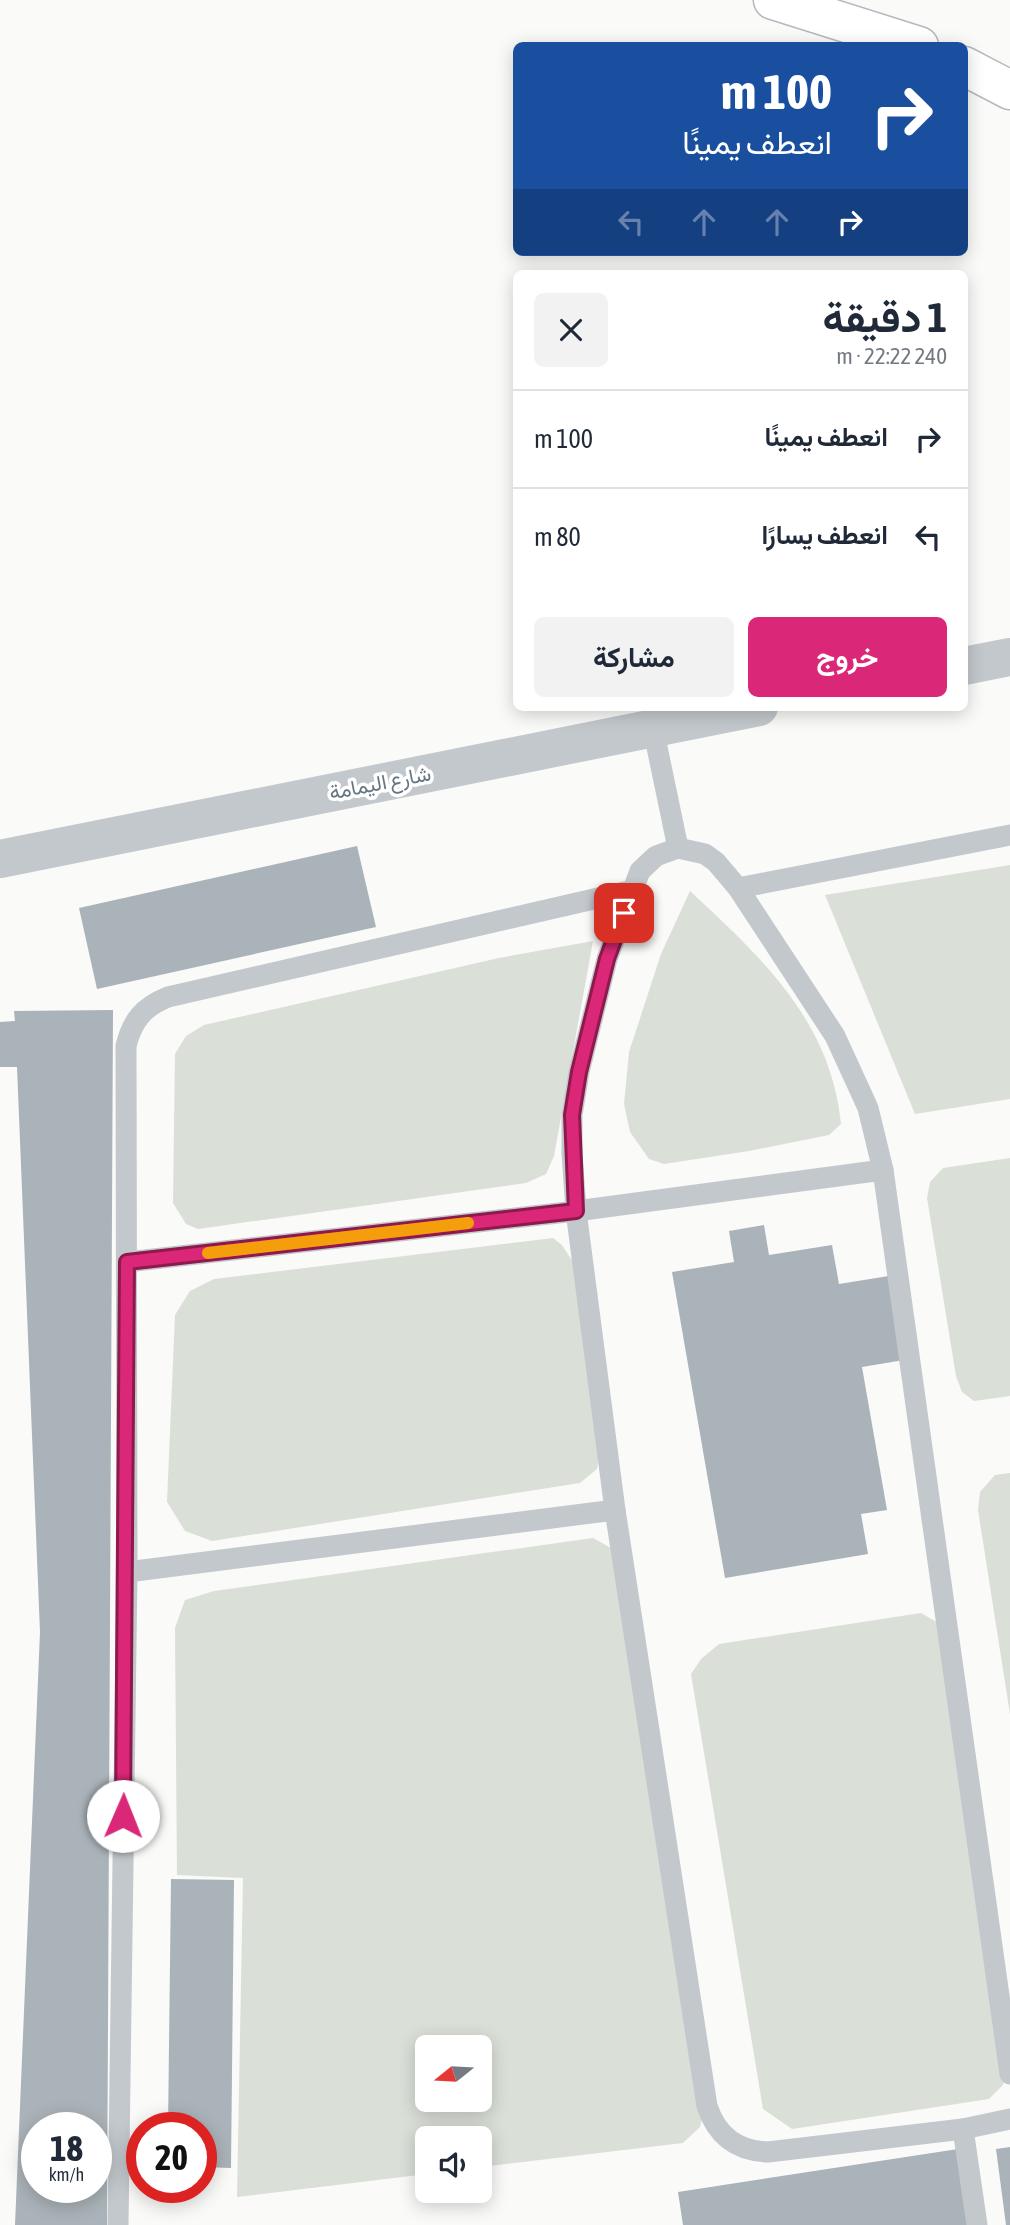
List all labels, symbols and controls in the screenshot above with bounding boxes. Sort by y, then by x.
text: 100 m [721,63,832,119]
icon: right [856,70,947,161]
text: انعطف يمينًا [682,124,832,161]
icon: left [612,203,650,241]
icon: ahead [685,203,723,241]
icon: ahead [758,203,796,241]
icon: right [831,203,869,241]
button: close [534,293,608,367]
text: 1 دقيقة [822,293,947,341]
text: 240 m · 22:22 [836,343,947,369]
icon: right [909,420,947,458]
text: انعطف يمينًا [765,422,888,452]
text: 100 m [534,424,593,454]
icon: left [909,518,947,556]
text: انعطف يسارًا [761,520,888,550]
text: 80 m [534,522,581,552]
button: مشاركة [534,617,734,697]
button: خروج [748,617,947,697]
street label: شارع اليمامة [327,760,433,807]
pin [594,883,654,943]
icon: arrive [605,894,643,932]
position arrow [86,1779,160,1853]
north arrow [415,2035,492,2112]
map controls [415,2035,492,2203]
speed limit sign: 20 [126,2112,217,2203]
button: sound [415,2126,492,2203]
text: 18 [50,2128,83,2168]
text: km/h [49,2164,84,2185]

